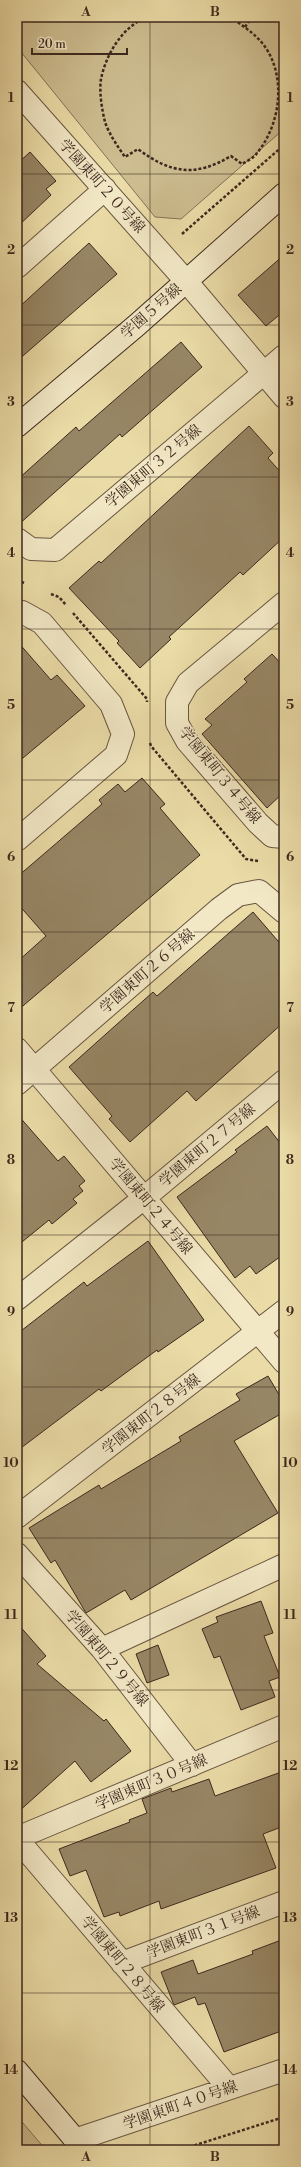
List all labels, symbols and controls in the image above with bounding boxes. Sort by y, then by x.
text: A [80,4,91,20]
text: B [210,4,220,20]
scale bar [32,30,127,56]
text: 20 m [38,37,66,52]
text: 1 [8,90,15,106]
text: 1 [287,90,294,106]
street label: 学園東町２０号線 [54,135,149,237]
text: 2 [7,242,15,258]
text: 2 [286,242,294,258]
street label: 学園５号線 [117,280,186,343]
text: 3 [7,394,15,410]
text: 3 [286,394,294,410]
street label: 学園東町３２号線 [101,421,205,512]
text: 4 [7,545,16,561]
text: 4 [286,545,295,561]
text: 5 [7,697,15,713]
text: 5 [286,697,294,713]
street label: 学園東町３４号線 [174,723,265,828]
text: 6 [7,849,15,865]
text: 6 [286,849,294,865]
street label: 学園東町２６号線 [96,925,199,1018]
text: 7 [7,1000,15,1016]
text: 7 [286,1000,294,1016]
street label: 学園東町２７号線 [155,1100,259,1191]
text: 8 [7,1152,15,1168]
text: 8 [286,1152,294,1168]
street label: 学園東町２４号線 [105,1154,196,1258]
text: 9 [7,1304,15,1320]
text: 9 [286,1304,294,1320]
street label: 学園東町２８号線 [98,1370,204,1459]
text: 10 [3,1455,19,1471]
text: 10 [282,1455,298,1471]
street label: 学園東町２９号線 [61,1606,152,1710]
text: 11 [5,1607,18,1623]
text: 11 [284,1607,297,1623]
street label: 学園東町３０号線 [92,1750,210,1815]
text: 12 [4,1758,18,1774]
text: 12 [283,1758,297,1774]
street label: 学園東町３１号線 [144,1902,263,1963]
text: 13 [4,1910,18,1926]
text: 13 [283,1910,297,1926]
street label: 学園東町２８号線 [77,1912,168,2016]
text: 14 [4,2062,18,2078]
text: 14 [283,2062,297,2078]
street label: 学園東町４０号線 [120,2077,240,2134]
text: A [80,2149,91,2165]
text: B [210,2149,220,2165]

